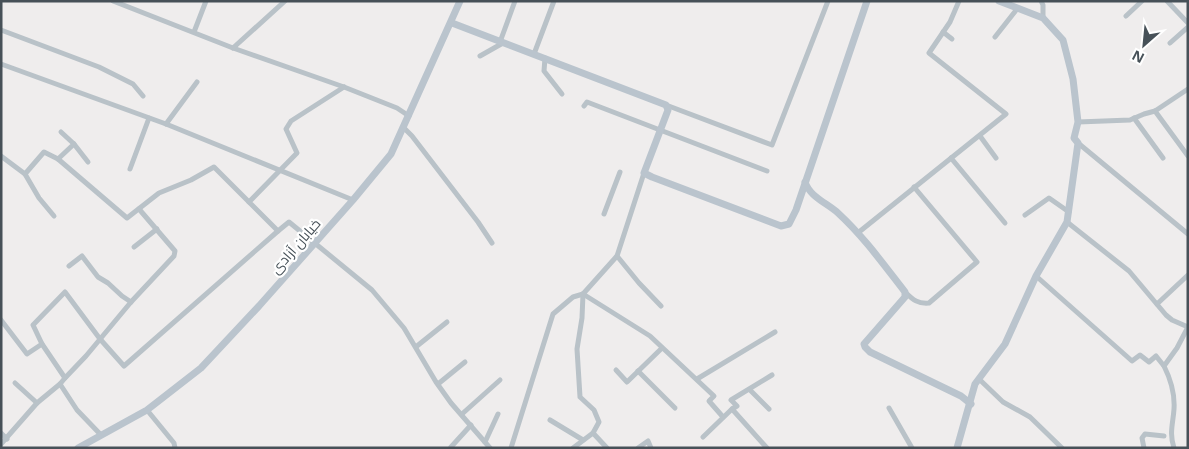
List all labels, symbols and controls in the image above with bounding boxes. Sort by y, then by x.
north arrow [1119,20,1169,70]
text: N [1128,46,1147,68]
street label: خیابان آزادی [266,214,324,278]

